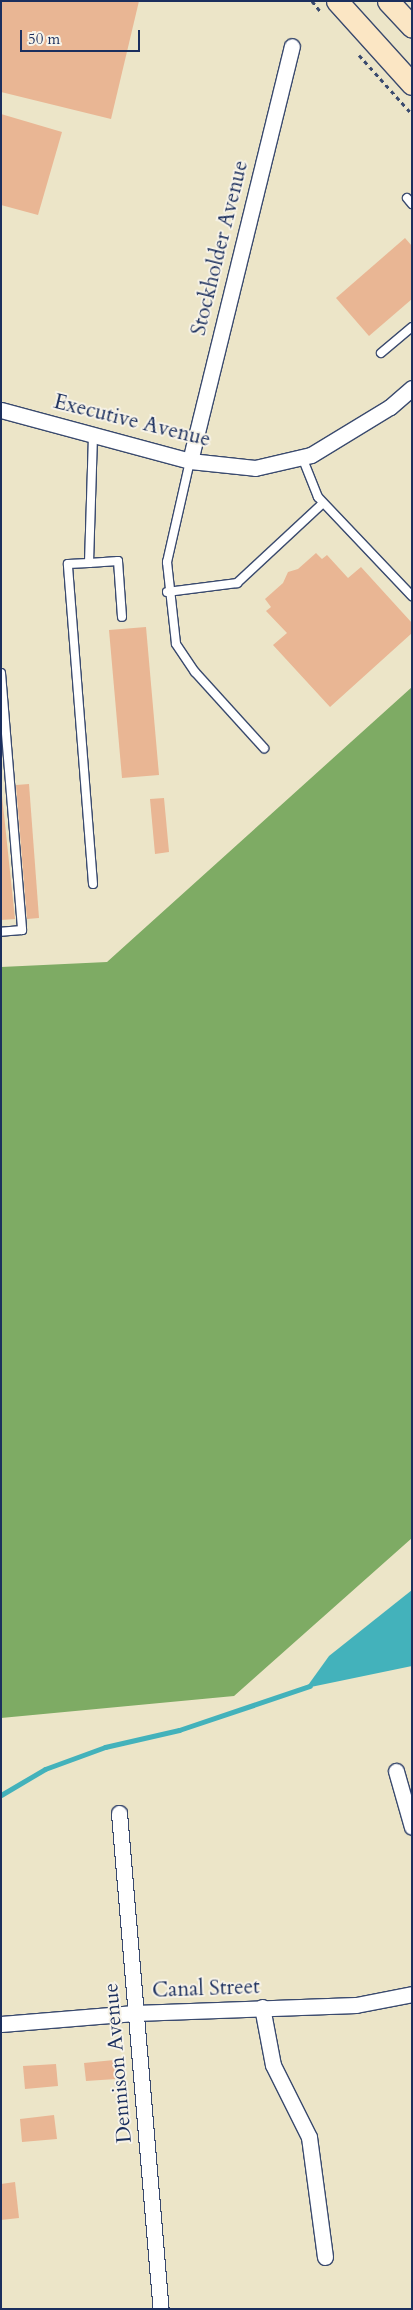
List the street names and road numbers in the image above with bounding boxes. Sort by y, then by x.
street label: Stockholder Avenue [186,158,254,338]
street label: Executive Avenue [51,389,213,453]
street label: Canal Street [152,1975,260,2003]
street label: Dennison Avenue [98,1982,138,2144]

